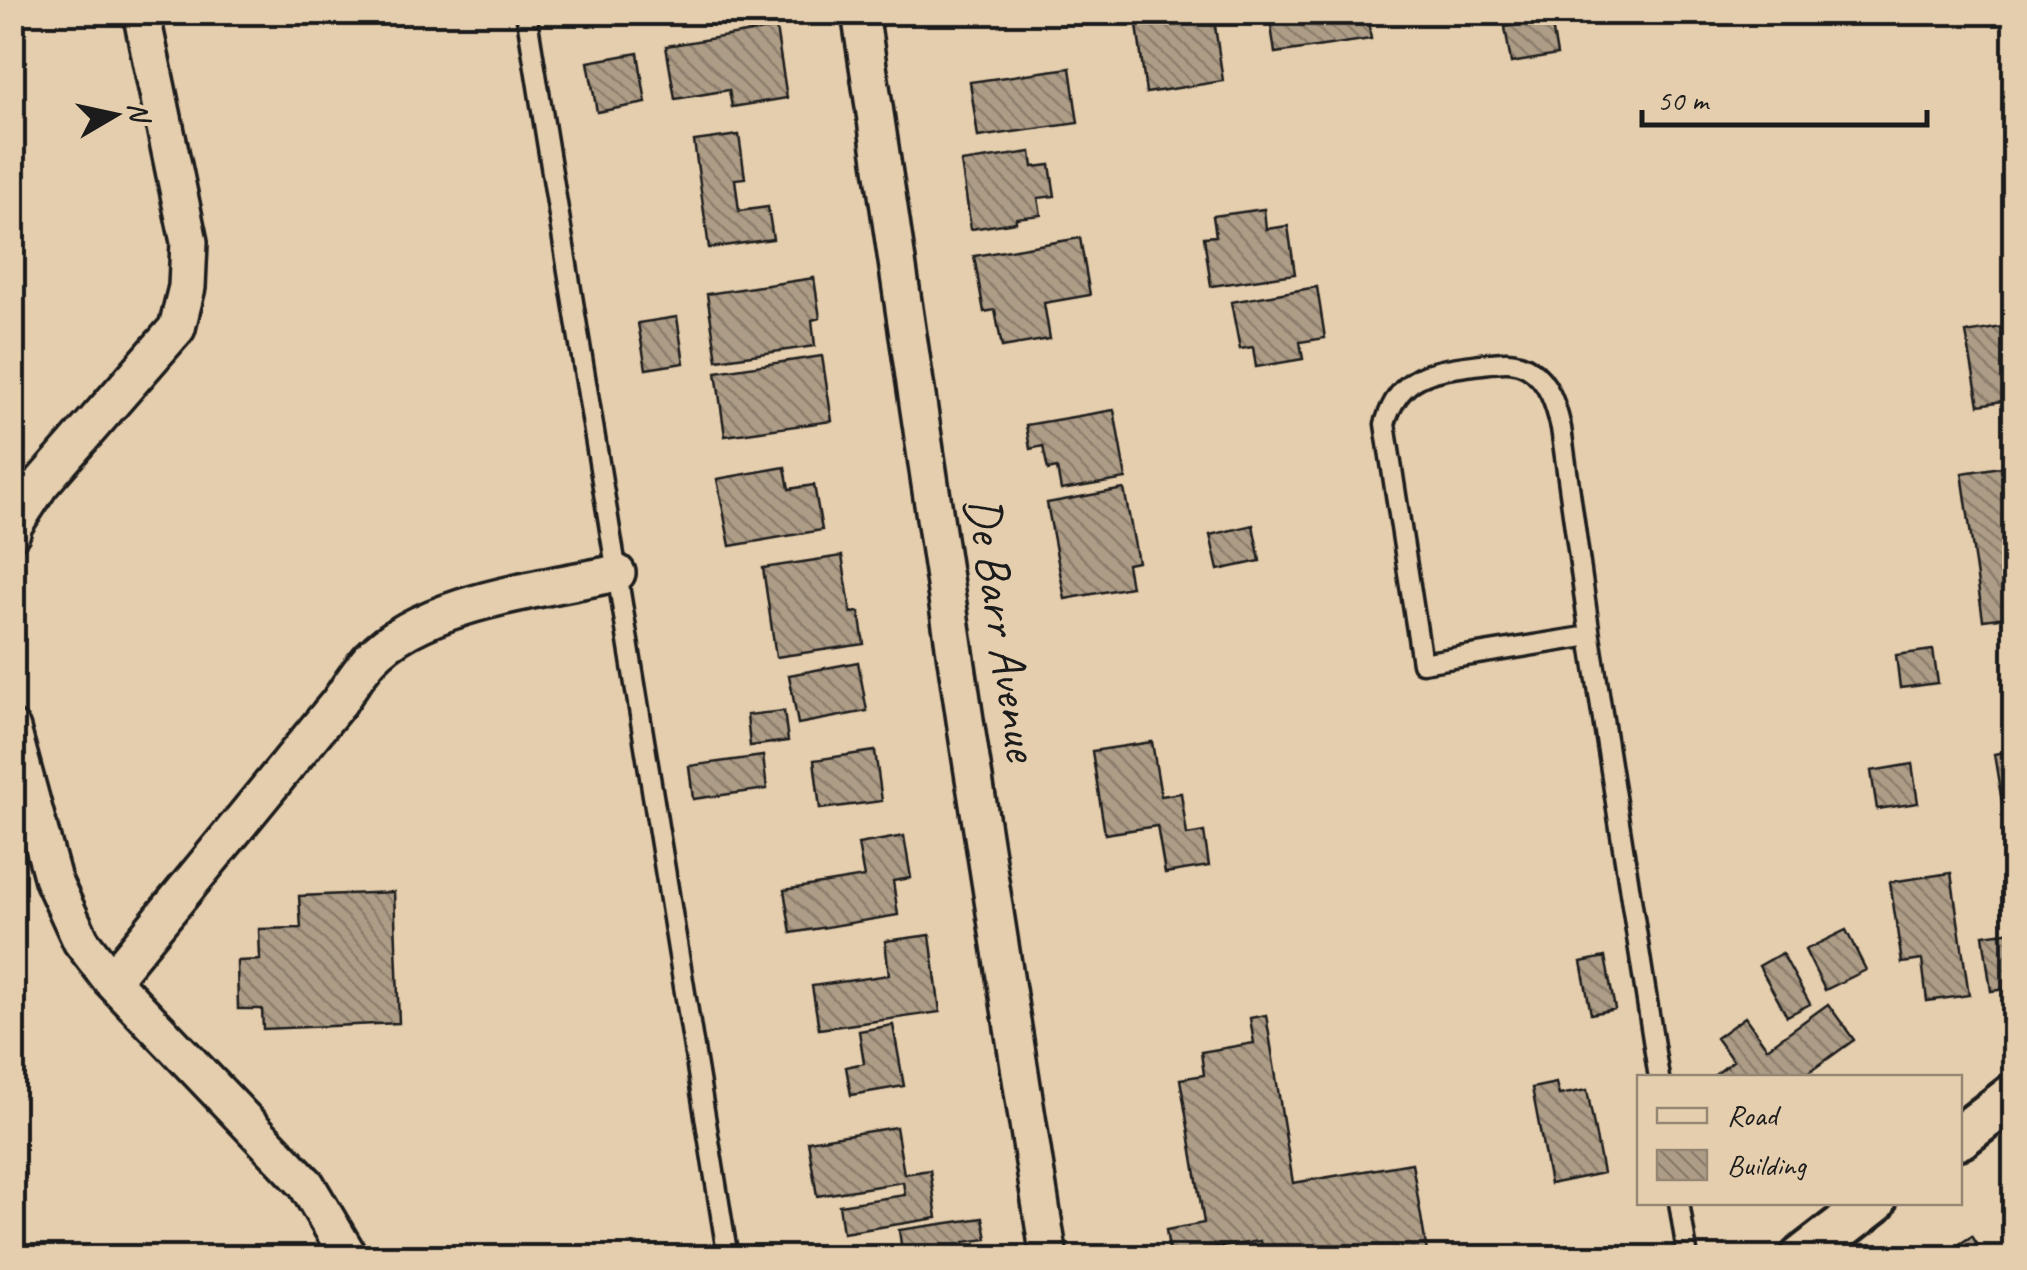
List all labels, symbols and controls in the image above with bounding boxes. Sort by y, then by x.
north arrow [65,65,165,165]
scale bar [1642,65,1927,127]
text: 50 m [1657,81,1710,119]
text: N [121,100,159,127]
street label: De Barr Avenue [951,492,1055,767]
legend [1637,1075,1962,1205]
text: Road [1727,1096,1781,1134]
text: Building [1727,1146,1807,1184]

